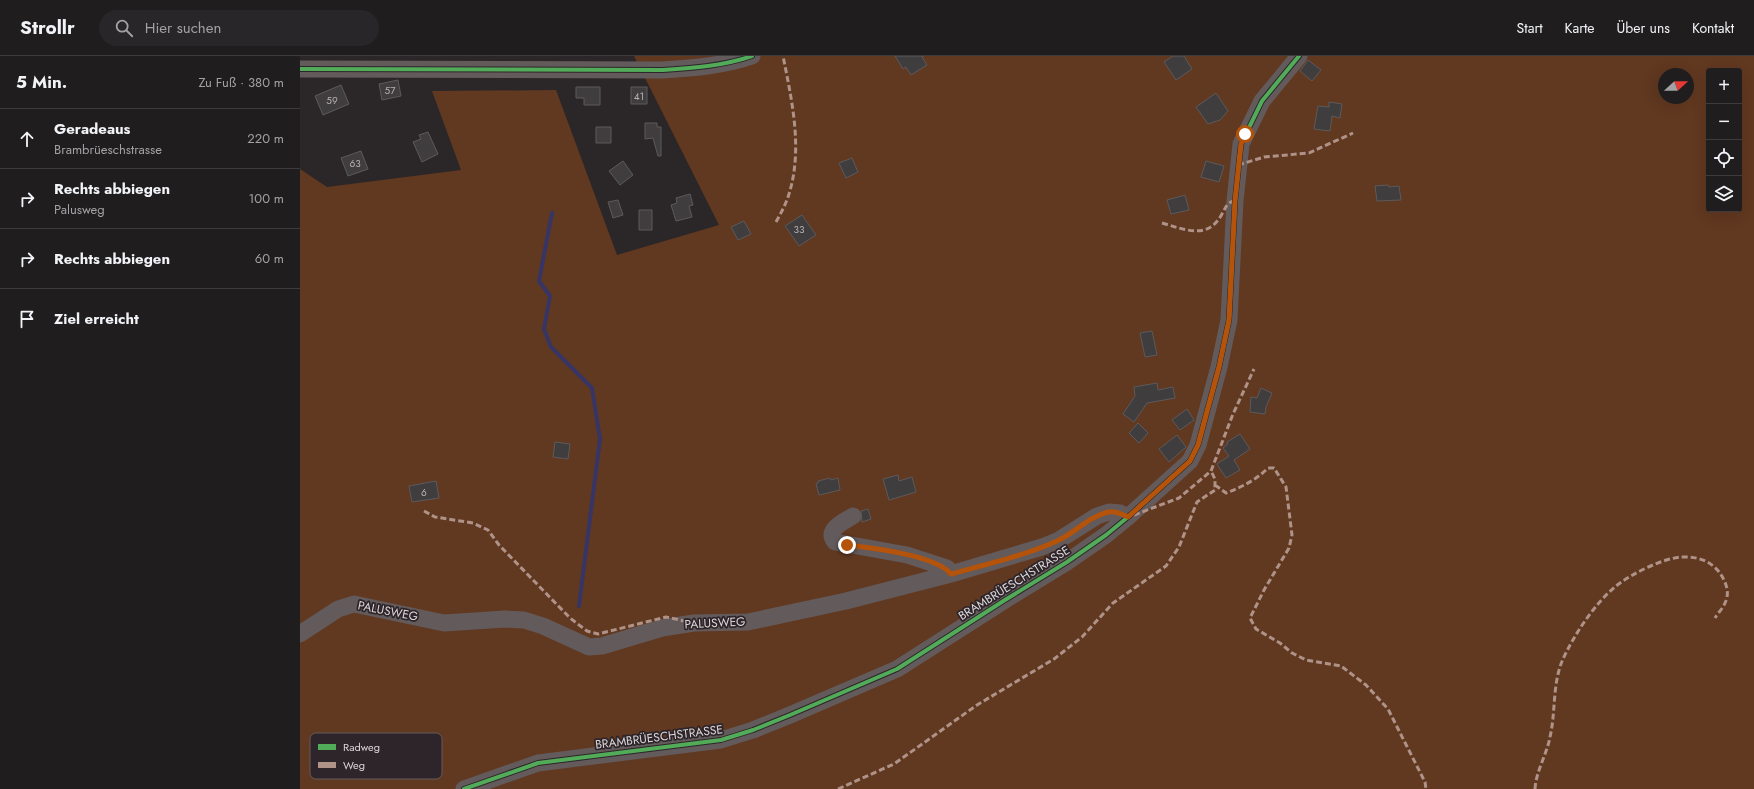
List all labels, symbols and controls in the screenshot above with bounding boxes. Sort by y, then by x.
search box [99,10,379,46]
text: Strollr [20,14,75,41]
icon: search [113,17,135,39]
text: Hier suchen [145,17,221,39]
text: Start [1517,18,1543,38]
text: Karte [1565,18,1595,38]
text: Über uns [1617,18,1670,38]
text: Kontakt [1692,18,1734,38]
north arrow [1658,68,1694,104]
map controls [1706,68,1742,212]
button: + [1706,68,1742,104]
text: 5 Min. [16,70,67,94]
text: Zu Fuß · 380 m [198,73,284,92]
house number: 57 [385,83,396,98]
house number: 41 [634,89,644,104]
house number: 59 [326,93,338,108]
button: − [1706,104,1742,140]
text: Geradeaus [54,118,130,140]
route start [1236,125,1254,143]
icon: ahead [16,128,38,150]
text: 220 m [247,129,284,148]
text: Brambrüeschstrasse [54,140,162,159]
button: locate [1706,140,1742,176]
house number: 63 [349,156,361,171]
button: layers [1706,176,1742,212]
text: Rechts abbiegen [54,178,170,200]
icon: right [16,188,38,210]
text: 100 m [249,189,284,208]
text: Palusweg [54,200,105,219]
house number: 33 [794,222,805,237]
icon: right [16,248,38,270]
text: Rechts abbiegen [54,248,170,270]
text: 60 m [255,249,284,268]
icon: arrive [16,308,38,330]
text: Ziel erreicht [54,308,139,330]
house number: 6 [421,485,427,500]
route end [838,536,856,554]
street label: BRAMBRÜESCHSTRASSE [955,541,1073,625]
street label: PALUSWEG [356,596,420,626]
street label: PALUSWEG [684,612,746,634]
street label: BRAMBRÜESCHSTRASSE [594,720,724,754]
legend [310,733,442,779]
text: Radweg [343,739,380,755]
text: Weg [343,757,365,773]

